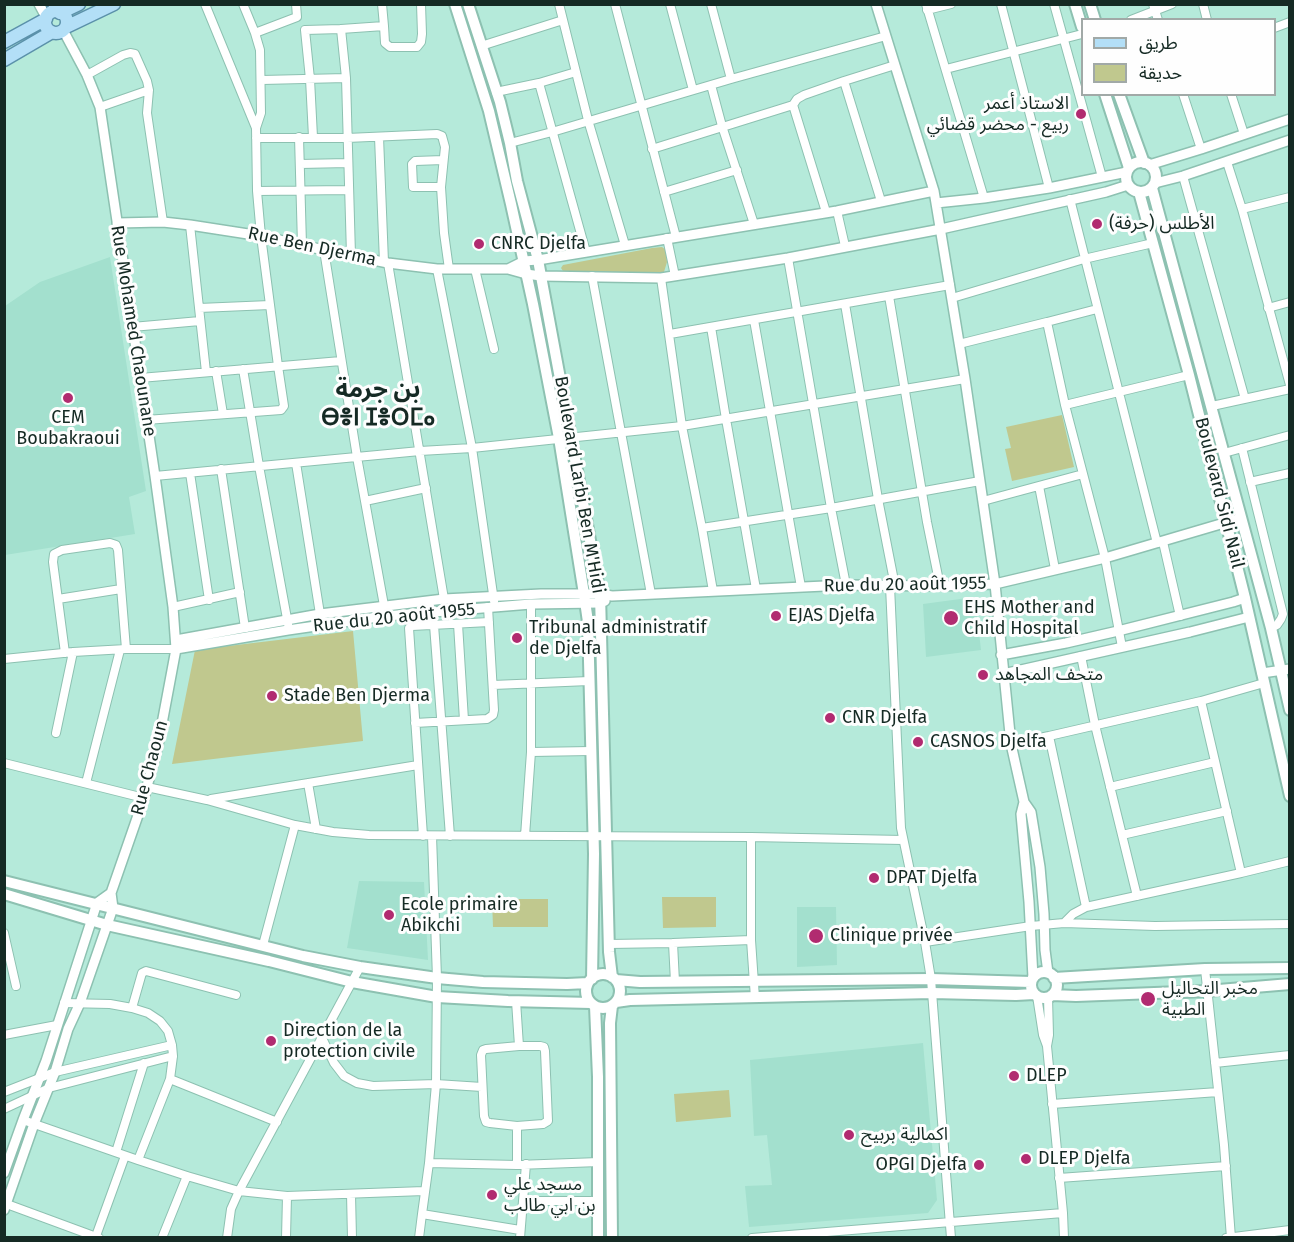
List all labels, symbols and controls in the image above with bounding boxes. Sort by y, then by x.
legend [1081,18,1276,96]
text: طريق [1139,32,1178,54]
text: حديقة [1139,62,1182,84]
place label: الاستاذ أعمر ربيع - محضر قضائي [927,93,1069,136]
marker: الاستاذ أعمر ربيع - محضر قضائي [1074,107,1088,121]
place label: الأطلس (حرفة) [1109,213,1215,235]
marker: الأطلس (حرفة) [1090,217,1104,231]
street label: Rue Ben Djerma [246,223,378,271]
street label: Rue Mohamed Chaounane [106,224,160,438]
place label: CNRC Djelfa [491,233,586,255]
marker: CNRC Djelfa [472,237,486,251]
street label: Boulevard Larbi Ben M'Hidi [549,375,609,595]
district label: بن جرمة ⴱⴻⵏ ⵊⴻⵔⵎⴰ [321,376,435,432]
marker: CEM Boubakraoui [61,391,75,405]
place label: CEM Boubakraoui [16,407,120,450]
street label: Boulevard Sidi Nail [1190,415,1248,571]
street label: Rue du 20 août 1955 [823,573,987,597]
place label: EHS Mother and Child Hospital [964,597,1095,640]
street label: Rue du 20 août 1955 [312,599,476,637]
place label: EJAS Djelfa [788,605,875,627]
marker: EJAS Djelfa [769,609,783,623]
marker: EHS Mother and Child Hospital [942,609,960,627]
place label: Tribunal administratif de Djelfa [529,617,706,660]
marker: Tribunal administratif de Djelfa [510,631,524,645]
place label: متحف المجاهد [995,664,1103,686]
marker: متحف المجاهد [976,668,990,682]
place label: Stade Ben Djerma [284,685,430,707]
marker: Stade Ben Djerma [265,689,279,703]
place label: CNR Djelfa [842,707,927,729]
marker: CNR Djelfa [823,711,837,725]
street label: Rue Chaoun [127,718,173,818]
place label: CASNOS Djelfa [930,731,1047,753]
marker: CASNOS Djelfa [911,735,925,749]
place label: DPAT Djelfa [886,867,978,889]
marker: DPAT Djelfa [867,871,881,885]
place label: Ecole primaire Abikchi [401,894,518,936]
marker: Ecole primaire Abikchi [382,908,396,922]
place label: Clinique privée [830,925,953,947]
marker: Clinique privée [807,927,825,945]
place label: مخبر التحاليل الطبية [1162,978,1258,1020]
marker: مخبر التحاليل الطبية [1139,990,1157,1008]
place label: Direction de la protection civile [283,1020,415,1062]
marker: Direction de la protection civile [264,1034,278,1048]
place label: DLEP [1026,1065,1067,1087]
marker: DLEP [1007,1069,1021,1083]
place label: اكمالية بربيح [861,1124,948,1146]
marker: اكمالية بربيح [842,1128,856,1142]
place label: DLEP Djelfa [1038,1148,1131,1170]
marker: DLEP Djelfa [1019,1152,1033,1166]
place label: OPGI Djelfa [876,1154,967,1176]
marker: OPGI Djelfa [972,1158,986,1172]
place label: مسجد علي بن ابي طالب [504,1174,596,1216]
marker: مسجد علي بن ابي طالب [485,1188,499,1202]

